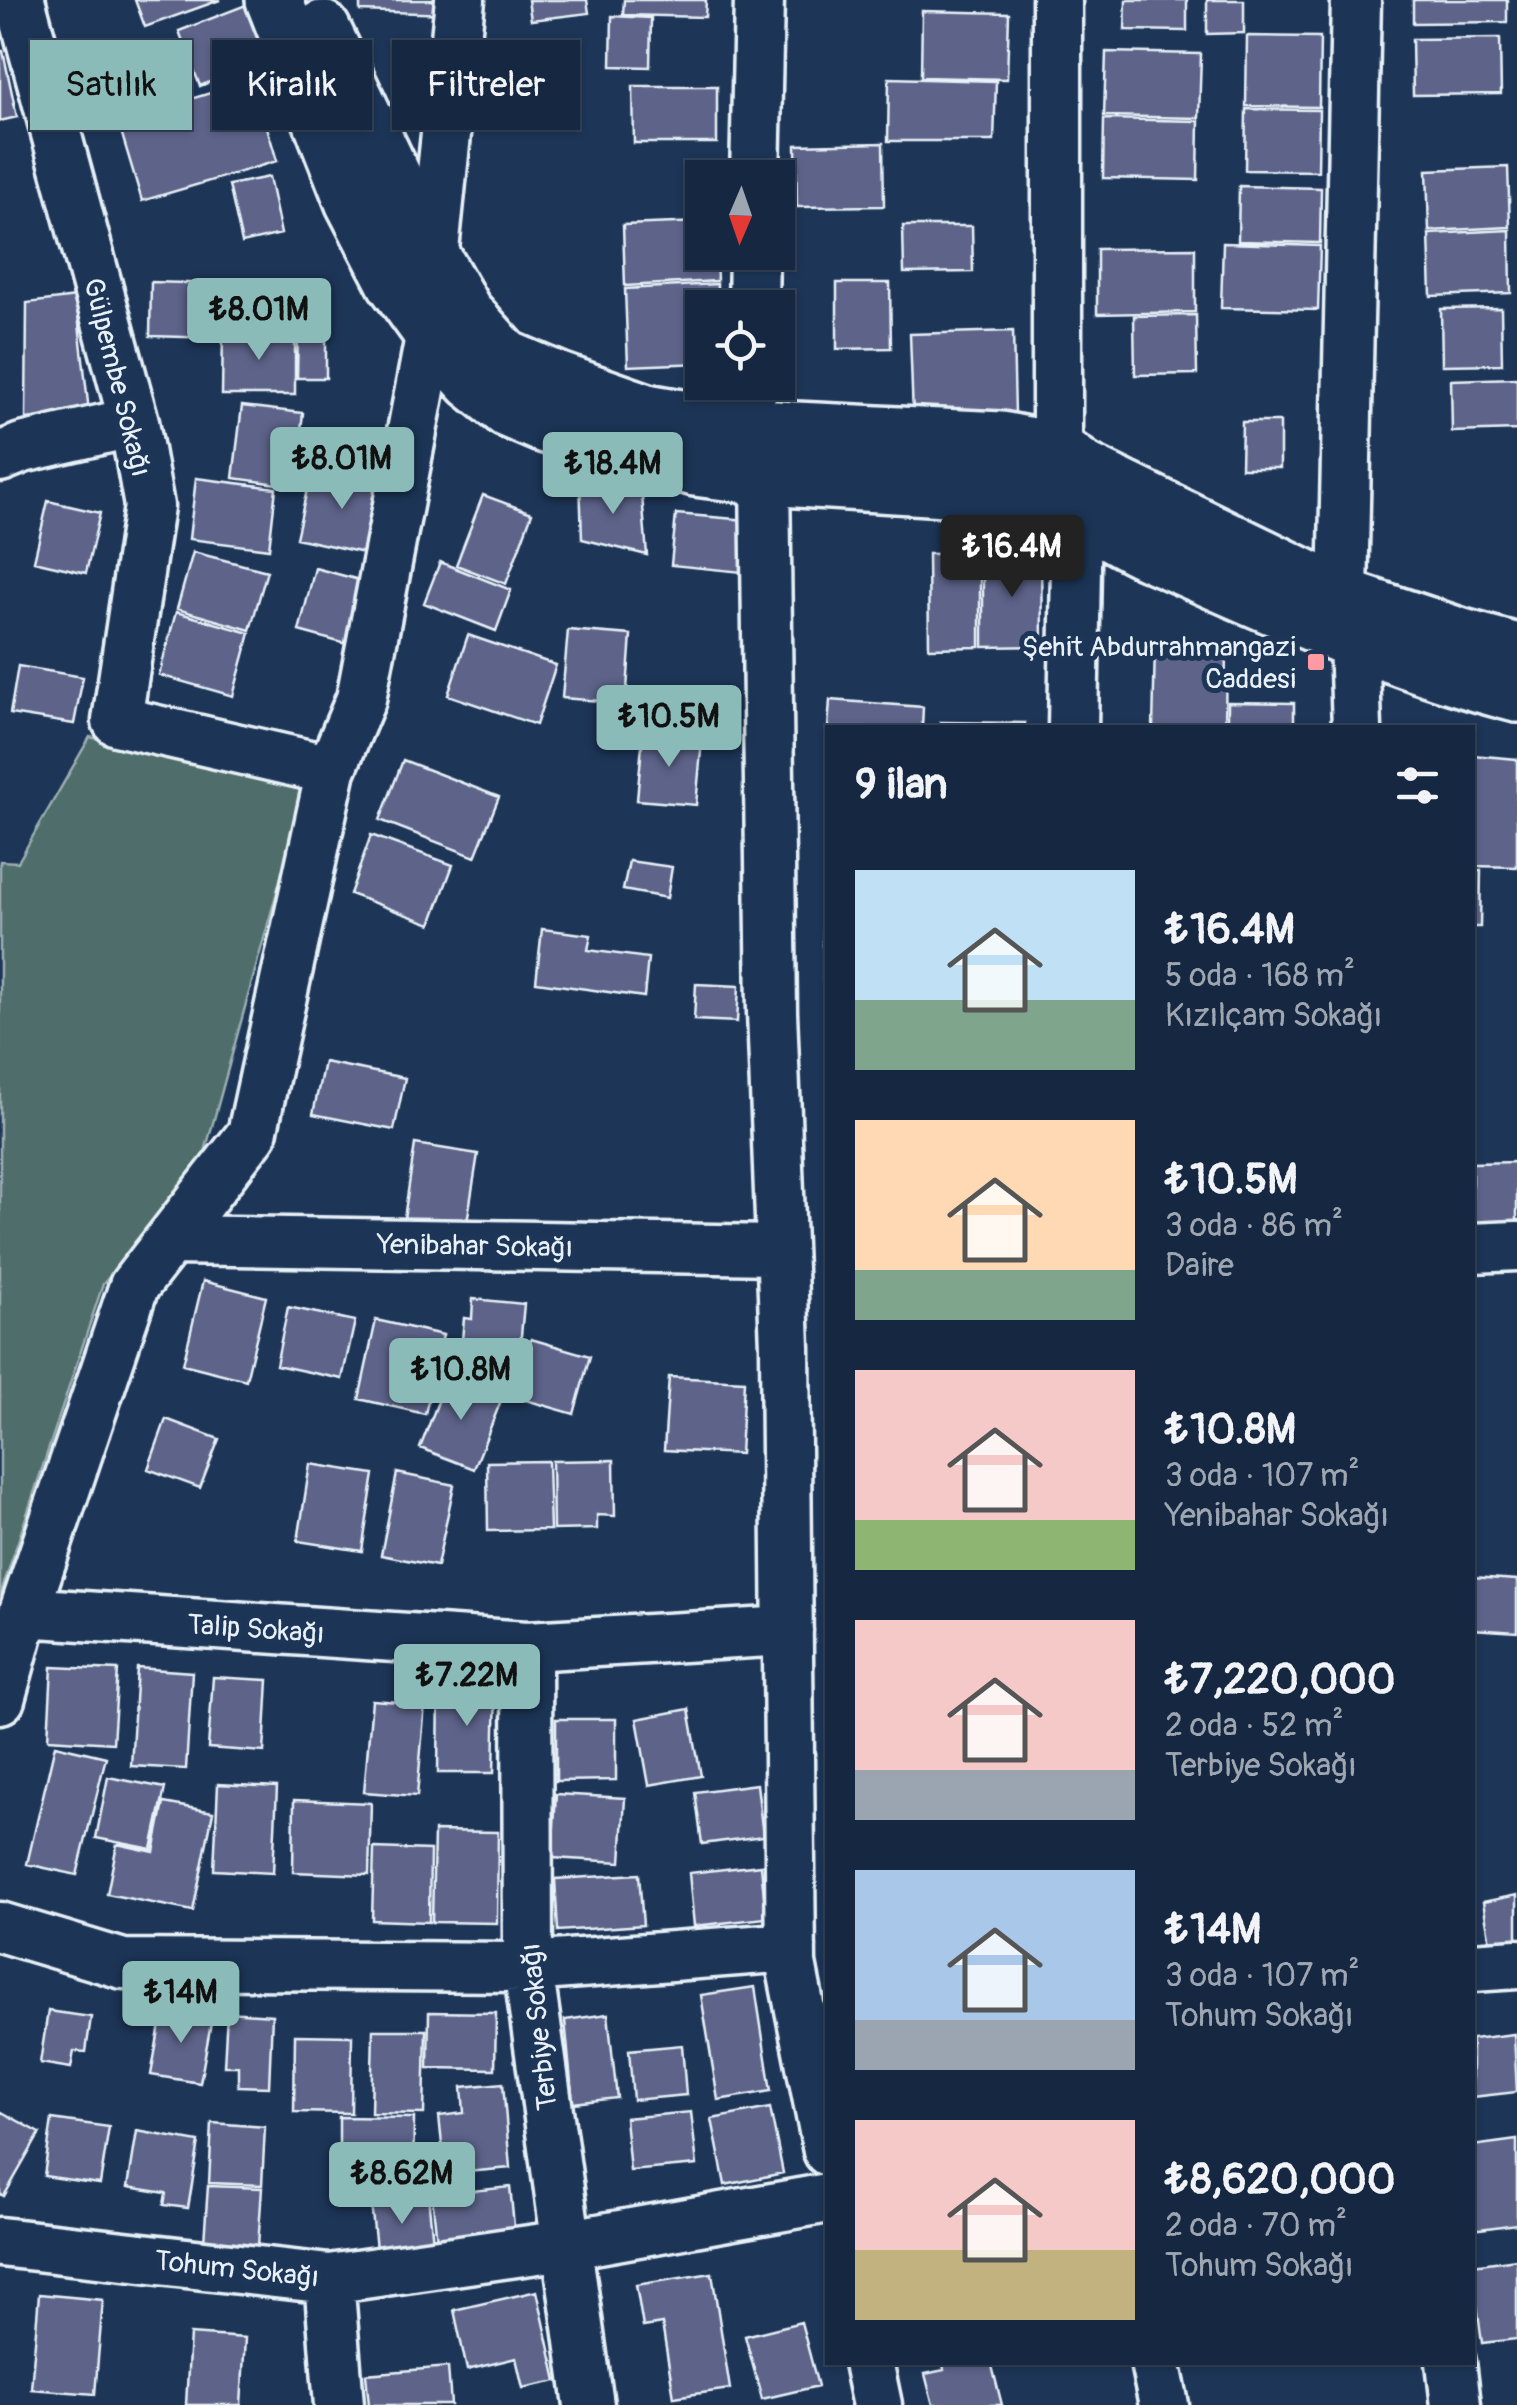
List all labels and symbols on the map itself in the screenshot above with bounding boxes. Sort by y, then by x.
north arrow [685,160,795,270]
street label: Gülpembe Sokağı [75,275,158,480]
pin: ₺8.01M [178,278,340,363]
pin: ₺8.01M [261,427,423,512]
pin: ₺18.4M [532,432,694,517]
pin: ₺16.4M [931,515,1093,600]
place label: Şehit Abdurrahmangazi Caddesi [1022,630,1296,697]
marker: Şehit Abdurrahmangazi Caddesi [1305,651,1327,673]
pin: ₺10.5M [588,685,750,770]
street label: Yenibahar Sokağı [376,1227,573,1266]
pin: ₺10.8M [380,1338,542,1423]
street label: Talip Sokağı [186,1607,326,1652]
pin: ₺7.22M [386,1644,548,1729]
street label: Terbiye Sokağı [513,1942,566,2112]
pin: ₺14M [122,1961,240,2046]
pin: ₺8.62M [321,2142,483,2227]
street label: Tohum Sokağı [153,2243,321,2296]

